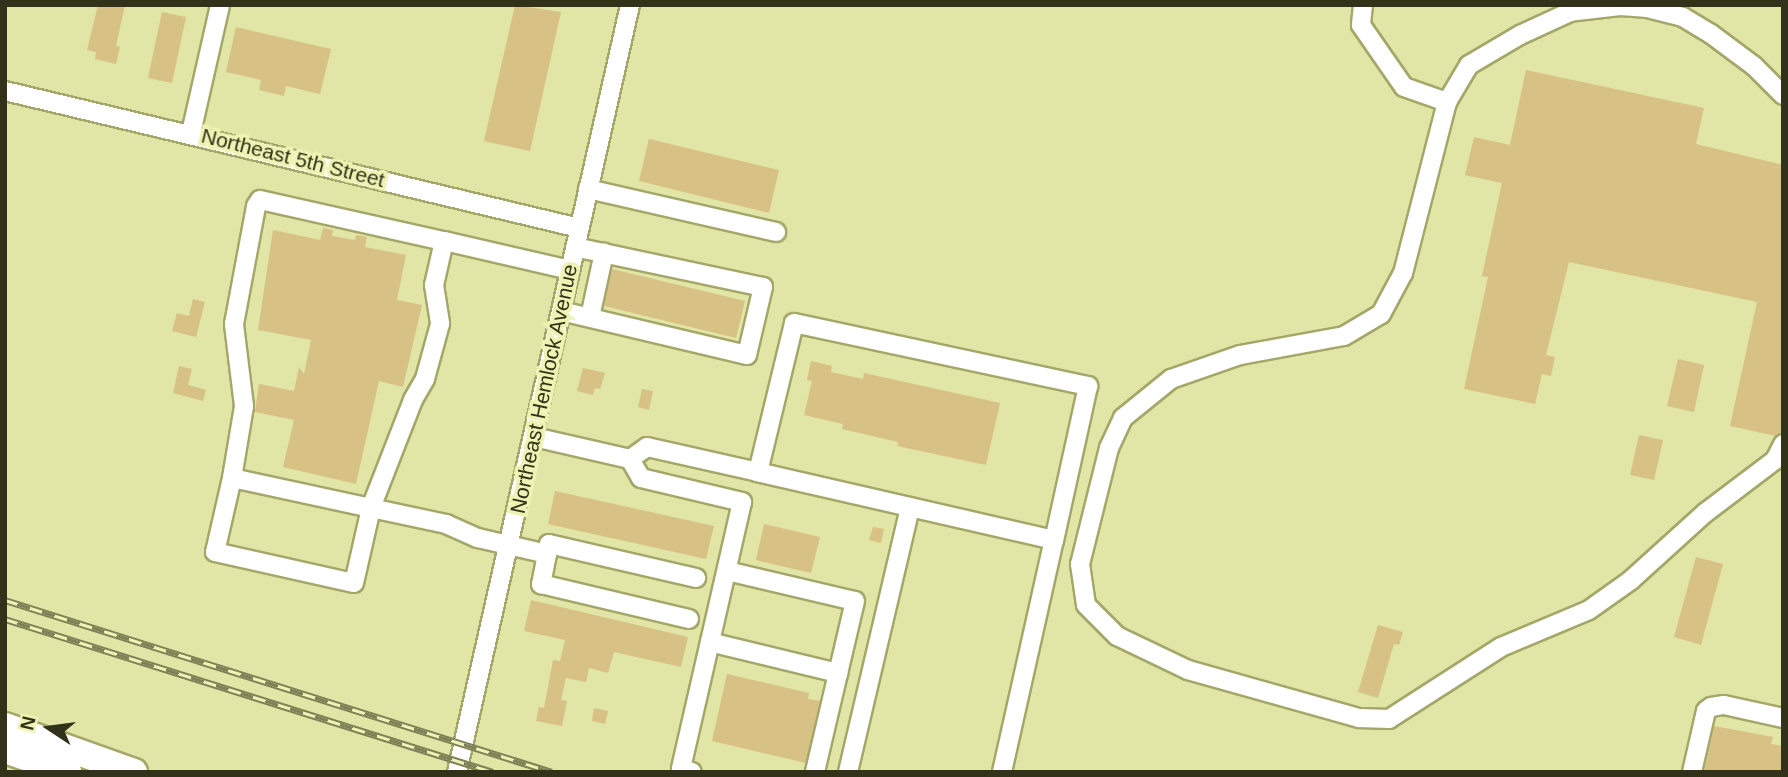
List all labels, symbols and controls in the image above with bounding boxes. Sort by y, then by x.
street label: Northeast 5th Street [199,123,387,193]
street label: Northeast Hemlock Avenue [505,262,583,516]
north arrow [14,693,84,763]
text: N [16,714,40,732]

